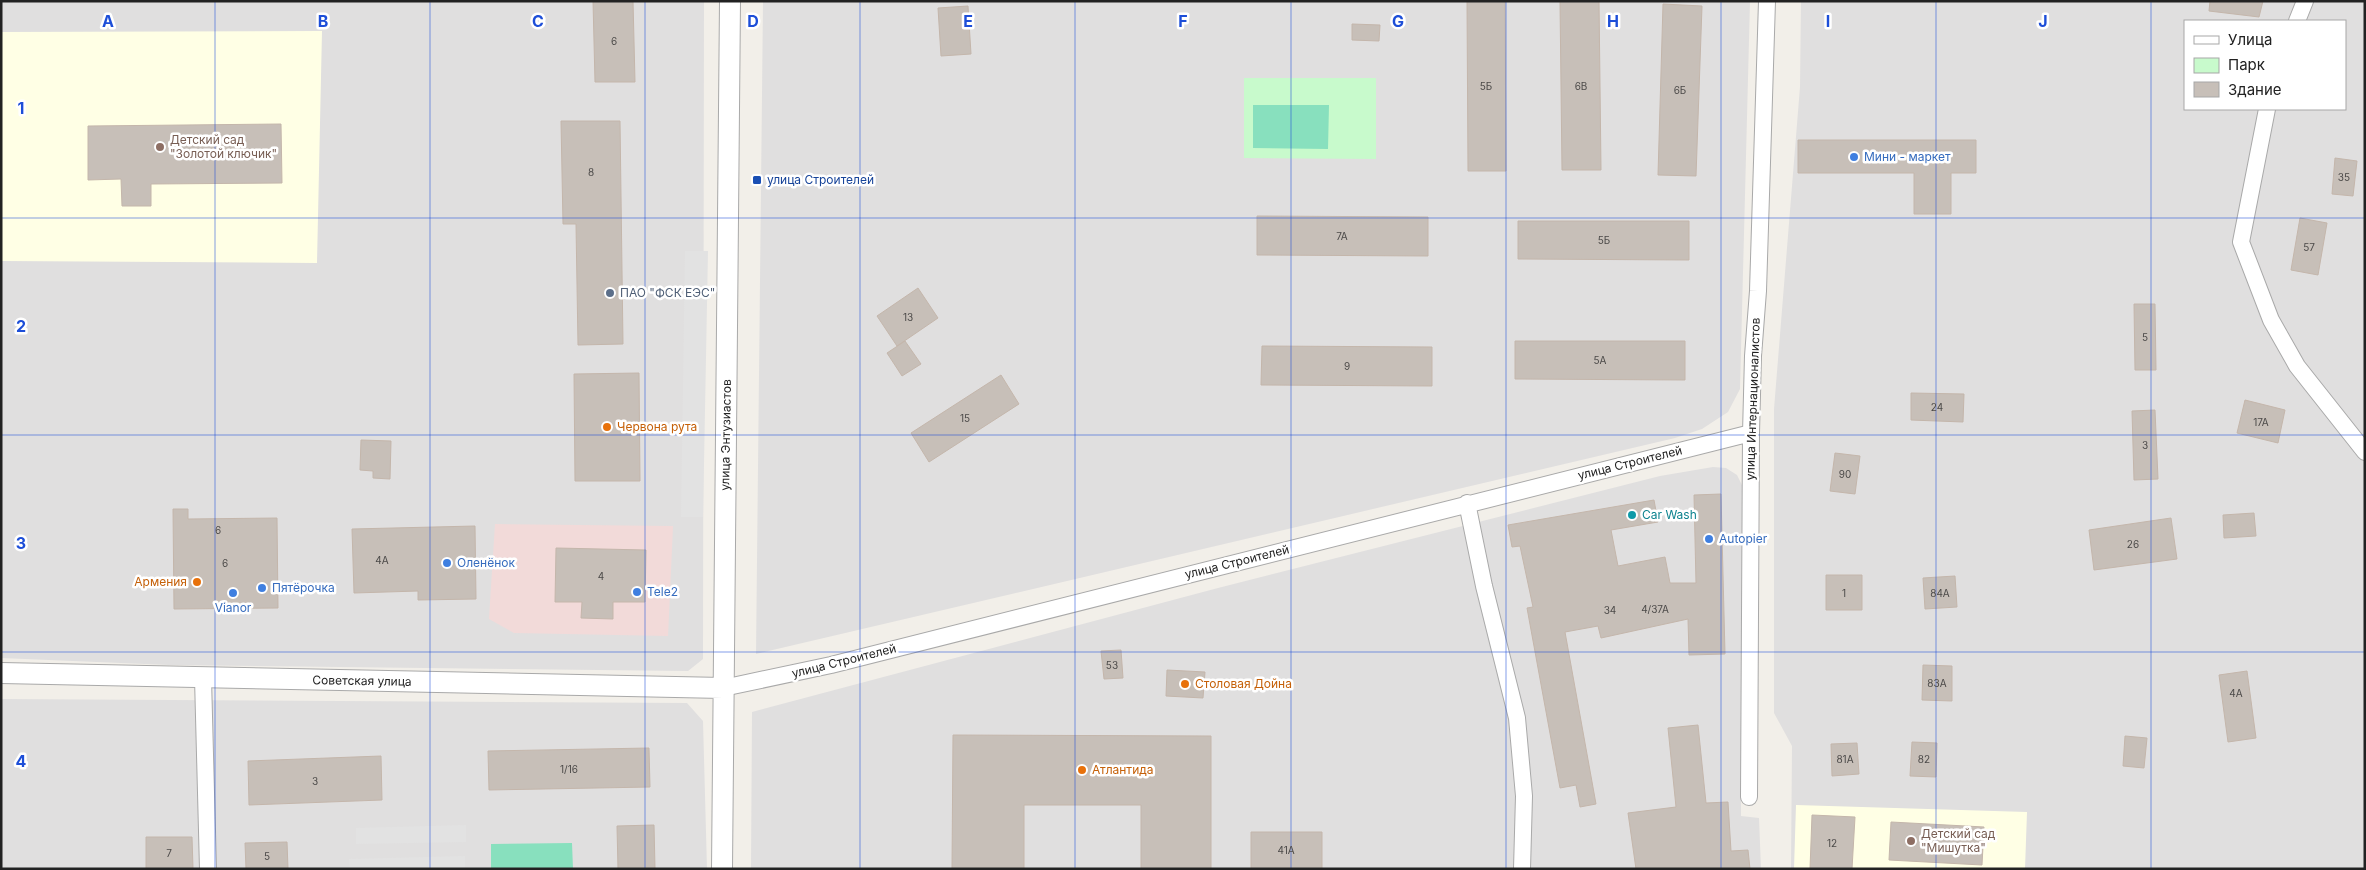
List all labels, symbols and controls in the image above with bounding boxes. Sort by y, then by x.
text: A [102,11,114,31]
text: B [318,11,328,31]
text: C [532,11,544,31]
text: D [747,11,759,31]
text: E [963,11,973,31]
text: F [1178,11,1188,31]
text: G [1392,11,1404,31]
text: H [1607,11,1619,31]
text: I [1826,11,1830,31]
text: J [2038,11,2048,31]
legend [2184,20,2346,110]
text: Улица [2228,30,2272,49]
house number: 6 [611,35,617,47]
text: Парк [2228,55,2265,74]
house number: 5Б [1480,80,1492,92]
house number: 6В [1575,80,1587,92]
text: Здание [2228,80,2282,99]
house number: 6Б [1674,84,1686,96]
text: 1 [18,98,24,118]
place label: Детский сад "Золотой ключик" [170,132,277,161]
marker: Детский сад "Золотой ключик" [154,141,166,153]
place label: Мини - маркет [1864,149,1951,164]
marker: Мини - маркет [1848,151,1860,163]
house number: 8 [588,166,594,178]
house number: 35 [2338,171,2350,183]
place label: улица Строителей [767,172,874,187]
marker: улица Строителей [751,174,763,186]
house number: 7А [1336,230,1348,242]
house number: 5Б [1598,234,1610,246]
house number: 57 [2303,241,2315,253]
place label: ПАО "ФСК ЕЭС" [620,285,715,300]
marker: ПАО "ФСК ЕЭС" [604,287,616,299]
house number: 13 [903,311,913,323]
text: 2 [16,316,26,336]
street label: улица Интернационалистов [1742,317,1763,481]
house number: 5 [2142,331,2148,343]
house number: 5А [1594,354,1607,366]
house number: 9 [1344,360,1350,372]
street label: улица Энтузиастов [717,379,734,491]
house number: 24 [1931,401,1943,413]
house number: 15 [960,412,970,424]
house number: 17А [2253,416,2269,428]
place label: Червона рута [617,419,697,434]
marker: Червона рута [601,421,613,433]
house number: 3 [2142,439,2148,451]
street label: улица Строителей [1576,442,1684,483]
house number: 90 [1839,468,1851,480]
place label: Car Wash [1642,507,1697,522]
marker: Car Wash [1626,509,1638,521]
house number: 6 [215,524,221,536]
place label: Autopier [1719,531,1768,546]
text: 3 [16,533,26,553]
marker: Autopier [1703,533,1715,545]
house number: 26 [2127,538,2139,550]
street label: улица Строителей [1183,541,1291,582]
house number: 4А [375,554,389,566]
place label: Оленёнок [457,555,515,570]
house number: 6 [222,557,228,569]
marker: Оленёнок [441,557,453,569]
house number: 4 [598,570,604,582]
place label: Армения [134,574,187,589]
marker: Армения [191,576,203,588]
place label: Пятёрочка [272,580,335,595]
marker: Пятёрочка [256,582,268,594]
place label: Tele2 [647,584,678,599]
marker: Tele2 [631,586,643,598]
marker: Vianor [227,587,239,599]
house number: 1 [1842,587,1846,599]
house number: 84А [1930,587,1950,599]
place label: Vianor [215,600,252,615]
house number: 4/37А [1641,603,1669,615]
house number: 34 [1604,604,1616,616]
street label: улица Строителей [790,640,898,681]
house number: 53 [1106,659,1118,671]
street label: Советская улица [312,672,412,689]
place label: Столовая Дойна [1195,676,1292,691]
house number: 83А [1927,677,1947,689]
marker: Столовая Дойна [1179,678,1191,690]
house number: 4А [2229,687,2243,699]
text: 4 [16,751,27,771]
house number: 81А [1836,753,1854,765]
house number: 82 [1918,753,1930,765]
place label: Атлантида [1092,762,1154,777]
house number: 1/16 [560,763,578,775]
marker: Атлантида [1076,764,1088,776]
house number: 3 [312,775,318,787]
place label: Детский сад "Мишутка" [1921,826,1996,855]
marker: Детский сад "Мишутка" [1905,835,1917,847]
house number: 12 [1827,837,1837,849]
house number: 41А [1277,844,1295,856]
house number: 7 [166,847,172,859]
house number: 5 [264,850,270,862]

